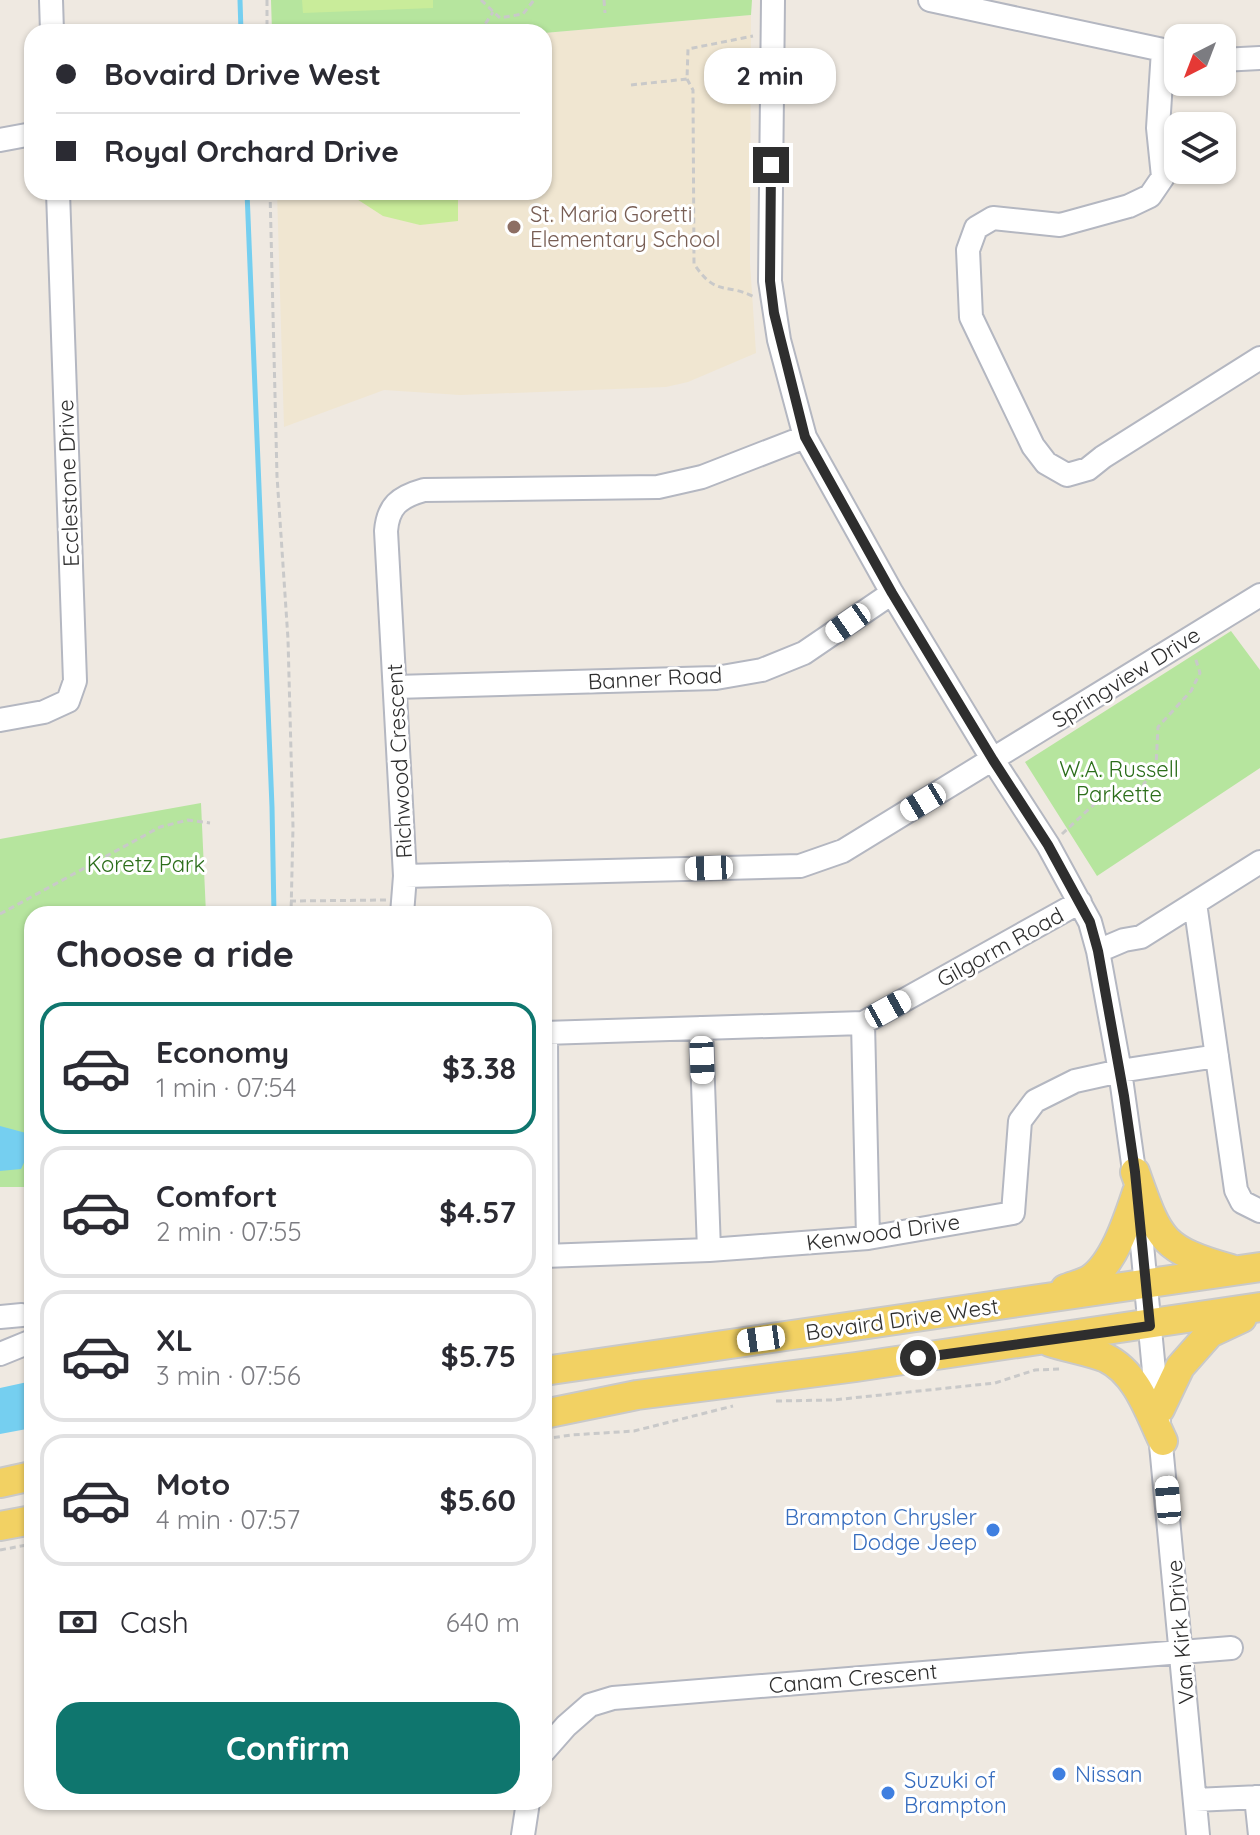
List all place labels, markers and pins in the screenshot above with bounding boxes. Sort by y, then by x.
place label: St. Maria Goretti Elementary School [530,200,721,253]
marker: St. Maria Goretti Elementary School [505,218,523,236]
place label: Brampton Chrysler Dodge Jeep [785,1503,978,1556]
marker: Brampton Chrysler Dodge Jeep [984,1521,1002,1539]
place label: Nissan [1075,1760,1143,1788]
marker: Nissan [1050,1765,1068,1783]
place label: Suzuki of Brampton [904,1766,1007,1819]
marker: Suzuki of Brampton [879,1784,897,1802]

